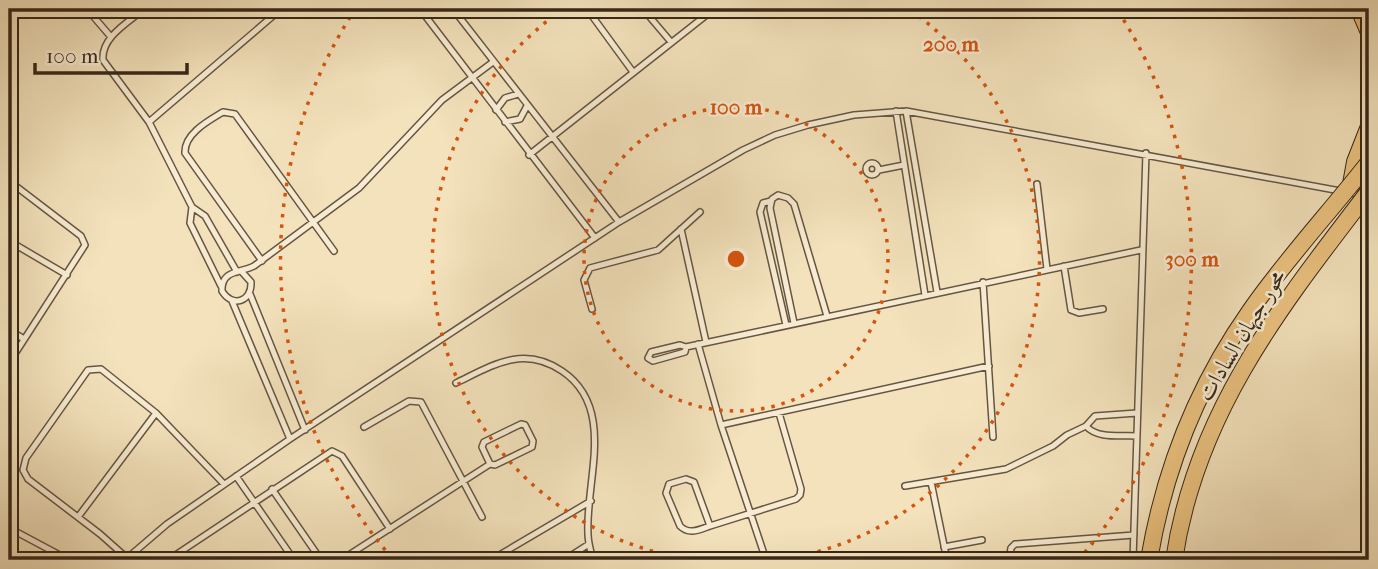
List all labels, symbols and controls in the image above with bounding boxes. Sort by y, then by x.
scale bar [35,32,187,76]
text: 200 m [923,32,980,56]
text: 100 m [46,44,99,68]
text: 100 m [710,95,763,119]
centre of rings [724,247,748,271]
text: 300 m [1165,247,1219,271]
street label: محور جيهان السادات [1192,264,1292,407]

